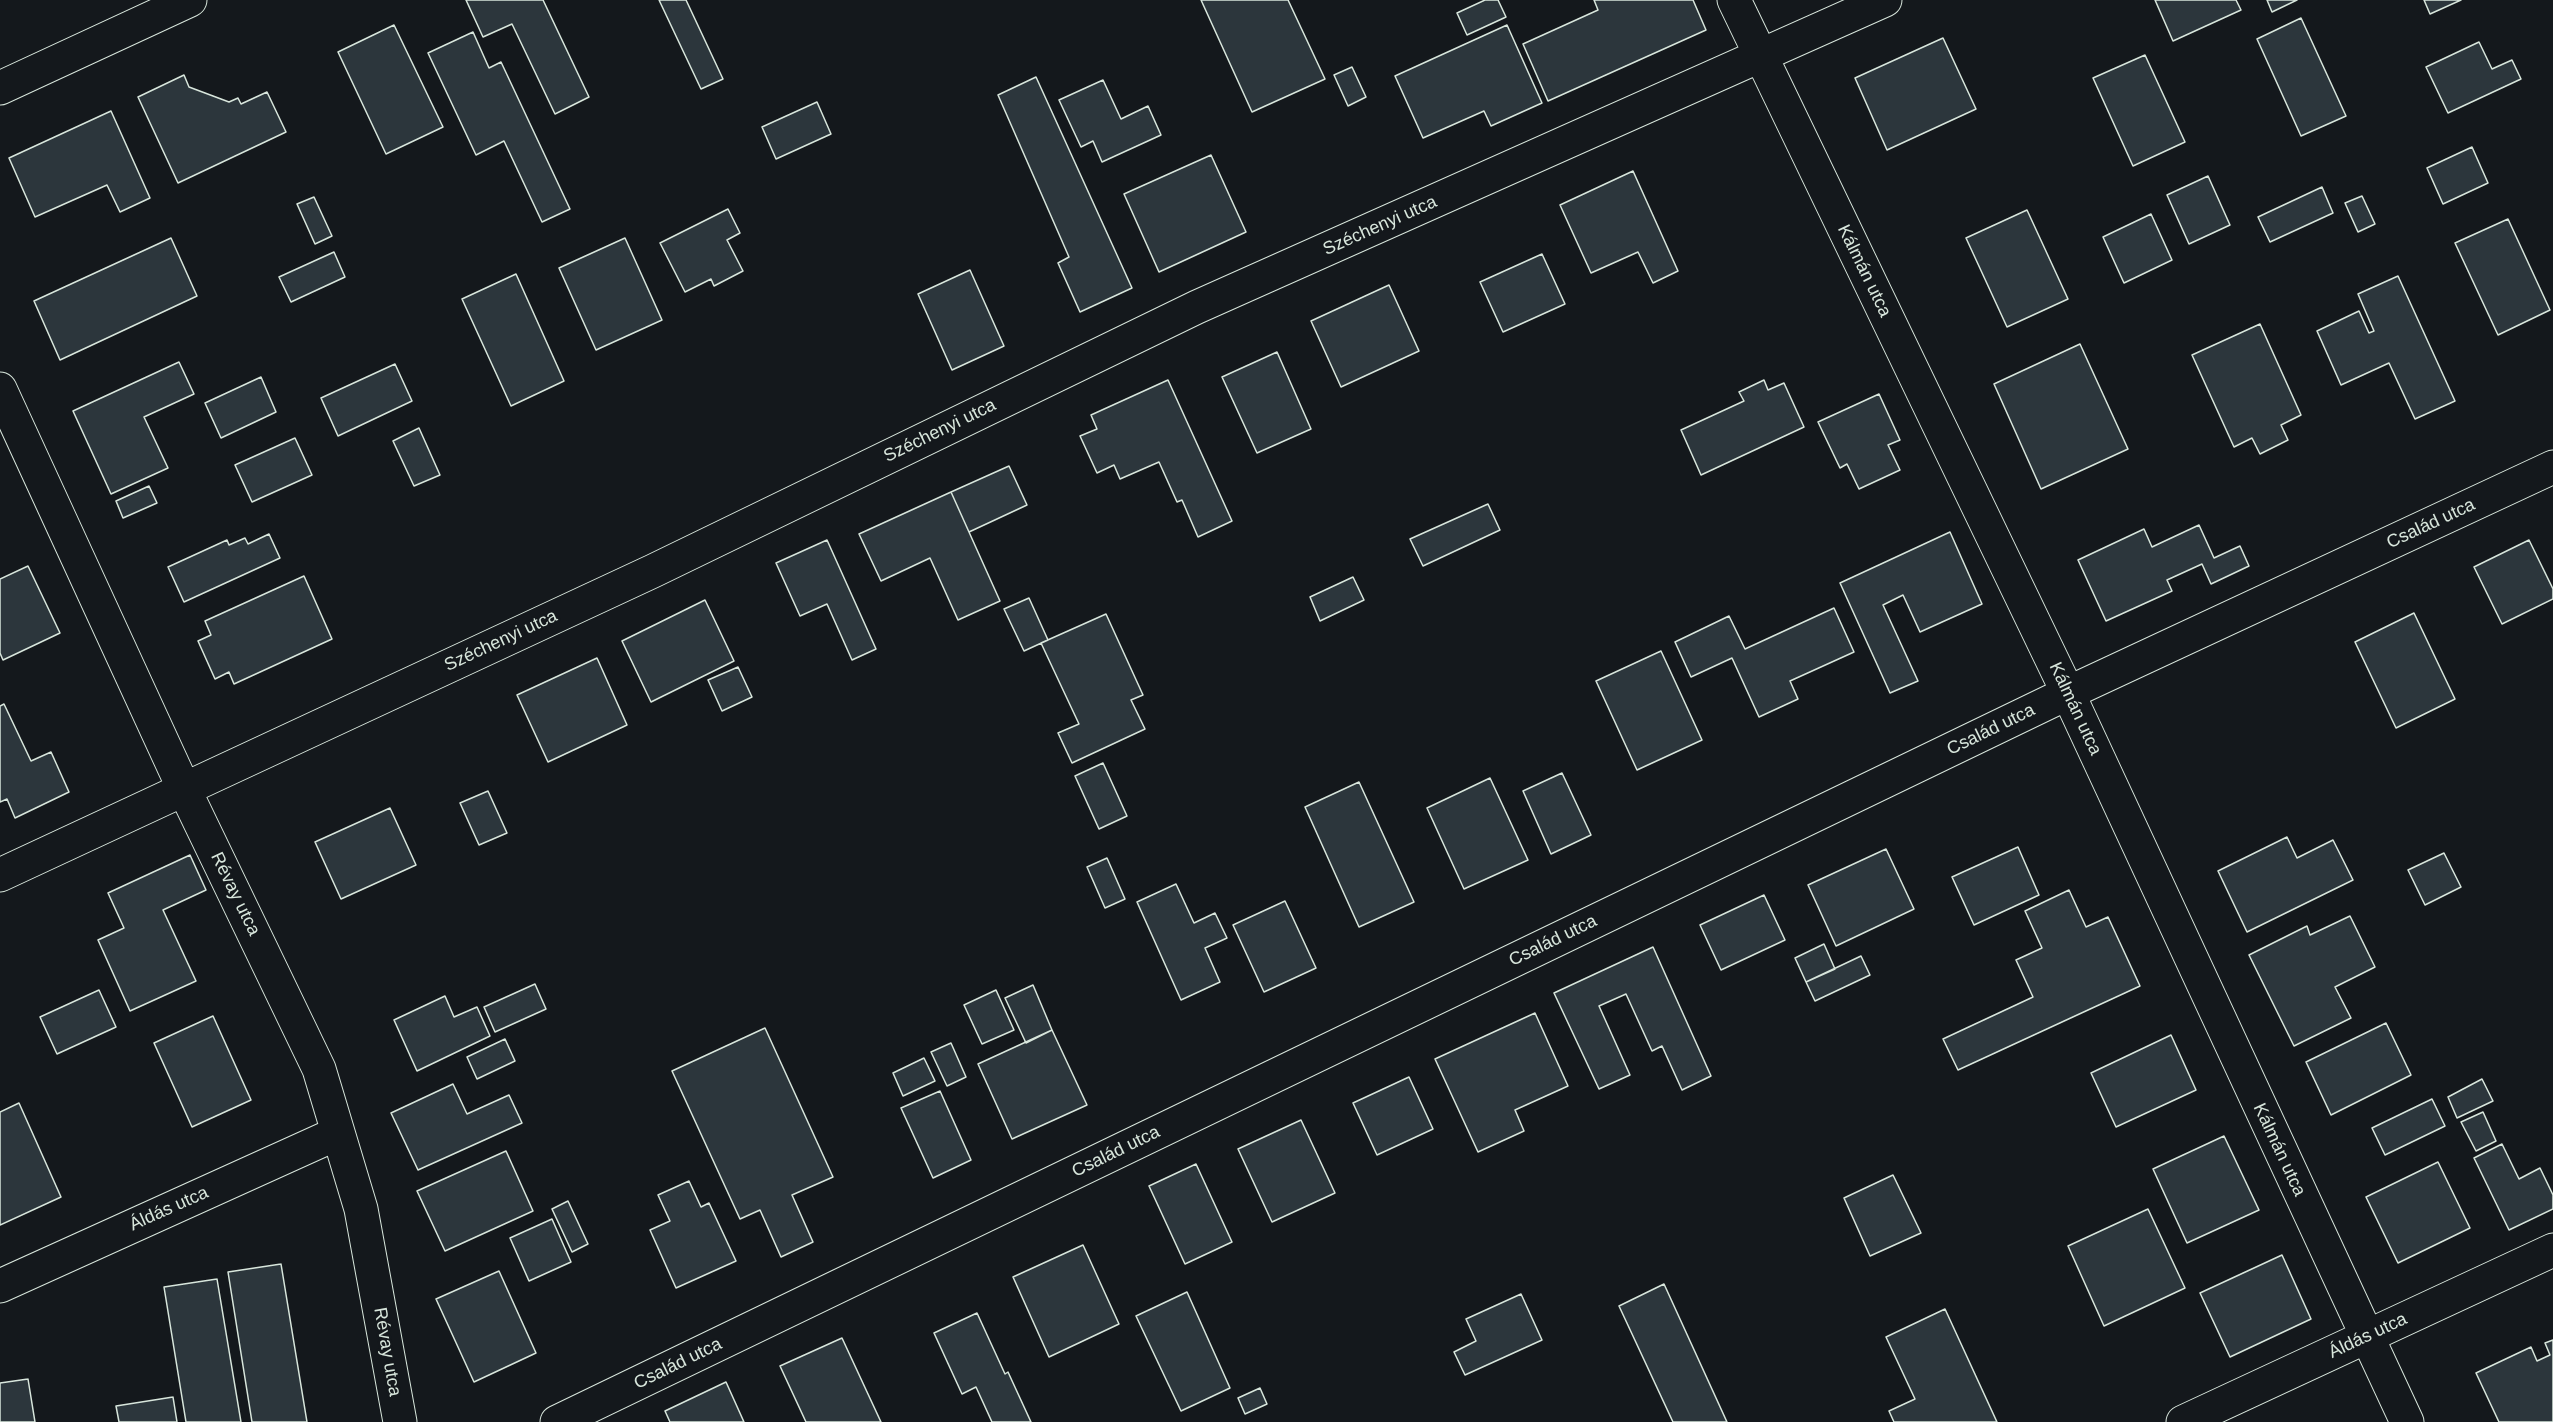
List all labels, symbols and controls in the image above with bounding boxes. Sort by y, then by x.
street label: Széchenyi utca [1320,191,1440,261]
street label: Kálmán utca [1832,221,1896,321]
street label: Széchenyi utca [880,395,1000,467]
street label: Család utca [2383,494,2479,554]
street label: Széchenyi utca [441,605,561,677]
street label: Kálmán utca [2044,659,2106,759]
street label: Család utca [1944,699,2038,761]
street label: Révay utca [206,849,264,939]
street label: Család utca [1506,910,1600,972]
street label: Kálmán utca [2248,1100,2310,1200]
street label: Család utca [1069,1121,1163,1183]
street label: Áldás utca [126,1182,212,1236]
street label: Révay utca [369,1306,405,1398]
street label: Áldás utca [2325,1308,2411,1364]
street label: Család utca [631,1333,725,1395]

